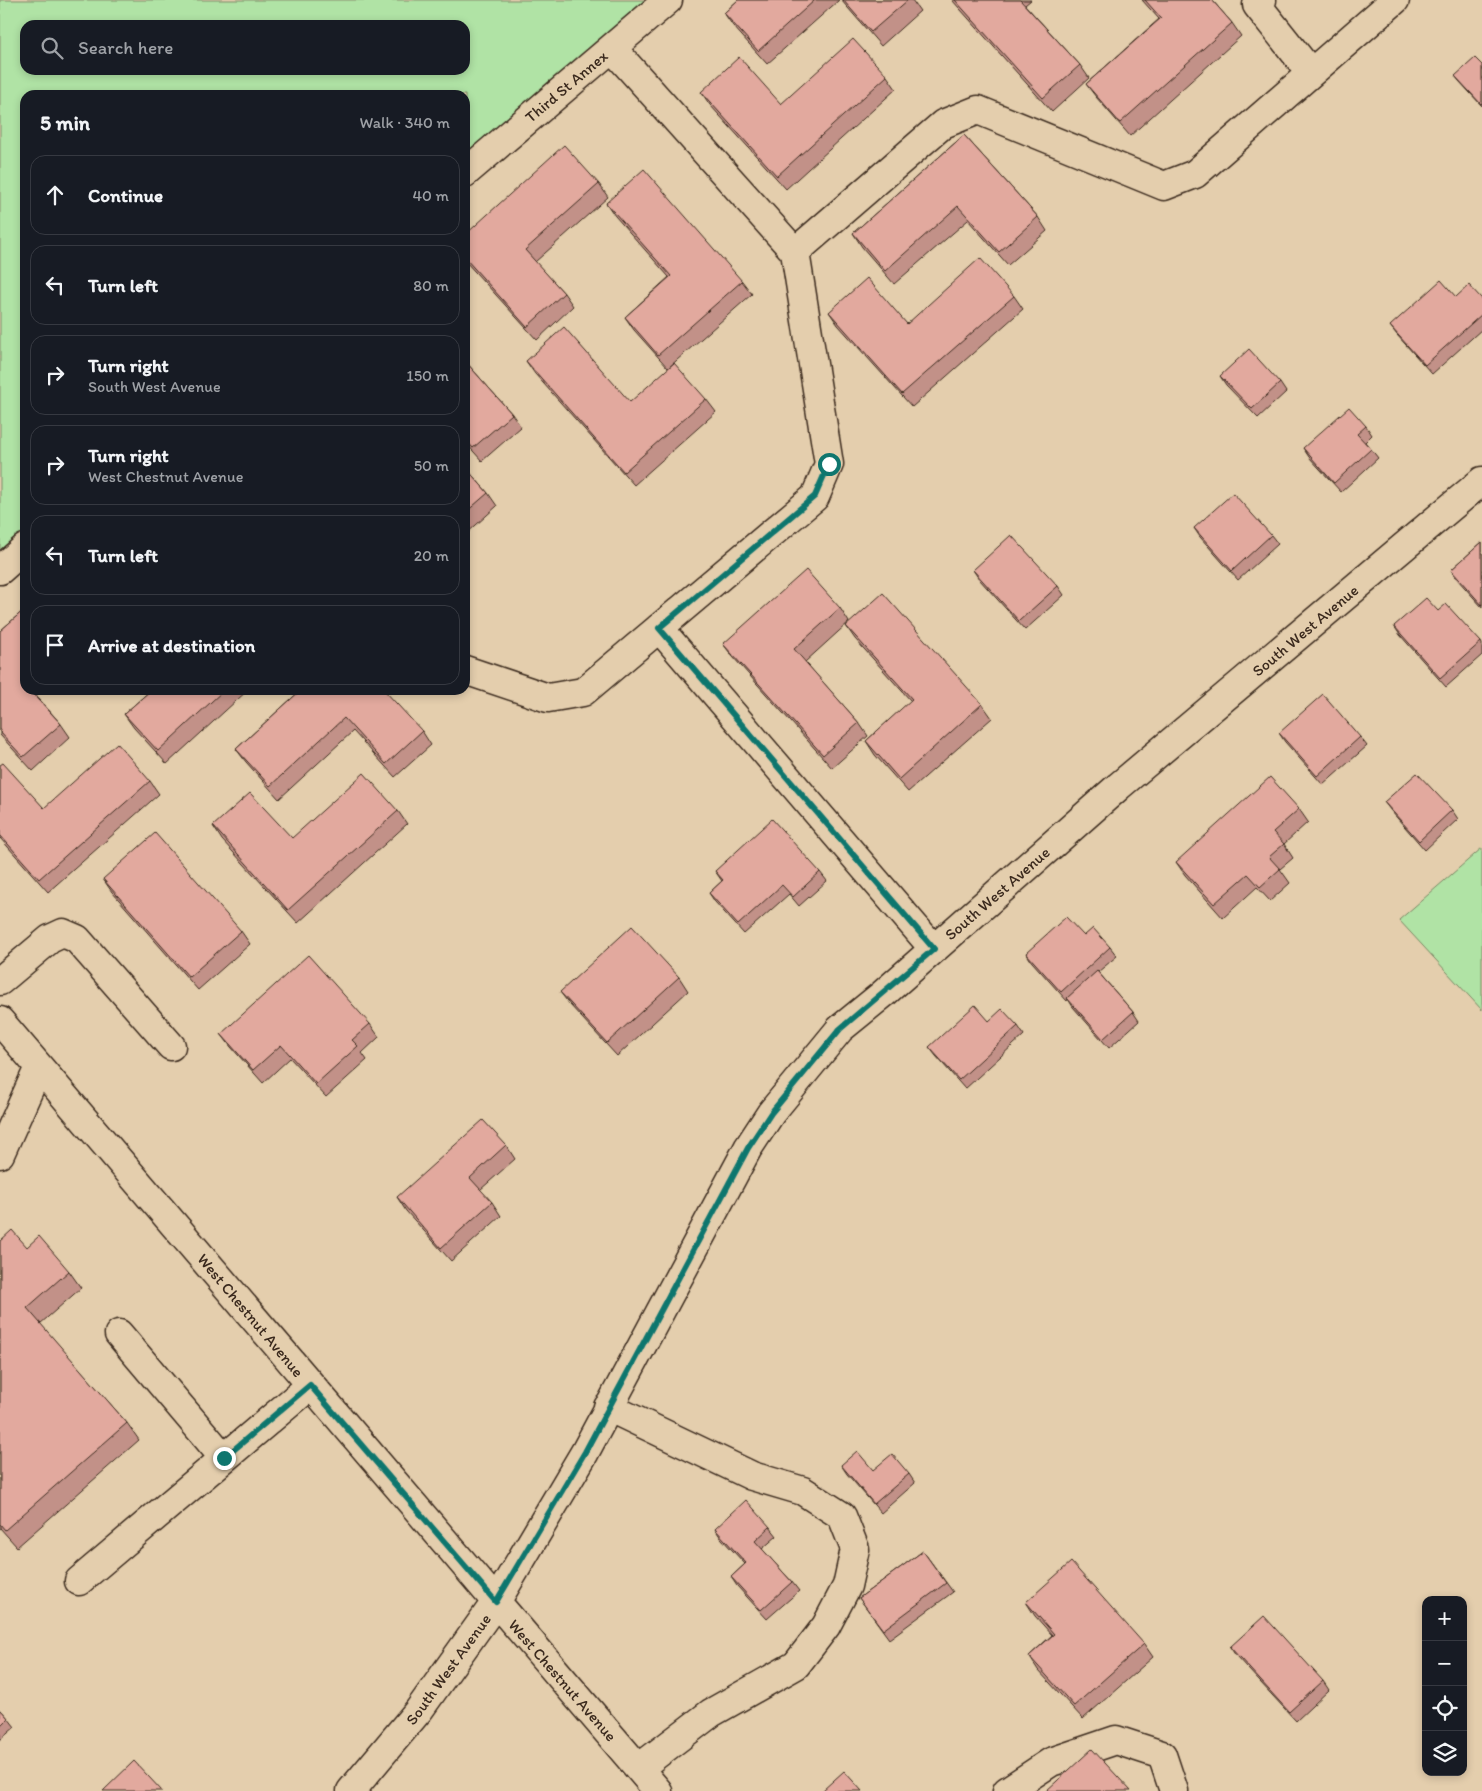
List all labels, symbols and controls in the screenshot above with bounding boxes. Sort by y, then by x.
search box [20,20,470,75]
icon: search [38,34,66,62]
text: Search here [78,36,173,59]
street label: Third St Annex [521,46,612,126]
text: 5 min [40,110,90,135]
text: Walk · 340 m [360,113,450,132]
icon: ahead [41,181,69,209]
text: Continue [88,184,163,207]
text: 40 m [412,186,449,205]
icon: left [41,271,69,299]
text: Turn left [88,274,158,297]
text: 80 m [413,276,449,295]
text: Turn right [88,354,169,377]
icon: right [41,361,69,389]
text: 150 m [406,366,449,385]
text: South West Avenue [88,377,221,396]
text: Turn right [88,444,169,467]
icon: right [41,451,69,479]
route start [818,453,841,476]
text: 50 m [414,456,449,475]
text: West Chestnut Avenue [88,467,243,486]
icon: left [41,541,69,569]
text: Turn left [88,544,158,567]
text: 20 m [414,546,449,565]
street label: South West Avenue [1248,580,1362,680]
icon: arrive [41,631,69,659]
text: Arrive at destination [88,634,255,657]
street label: South West Avenue [941,842,1054,944]
street label: West Chestnut Avenue [193,1250,308,1381]
route end [213,1447,236,1470]
map controls [1422,1596,1467,1776]
button: + [1422,1596,1467,1641]
street label: South West Avenue [402,1610,495,1729]
street label: West Chestnut Avenue [504,1615,621,1745]
button: − [1422,1641,1467,1686]
button: locate [1422,1686,1467,1731]
button: layers [1422,1731,1467,1776]

